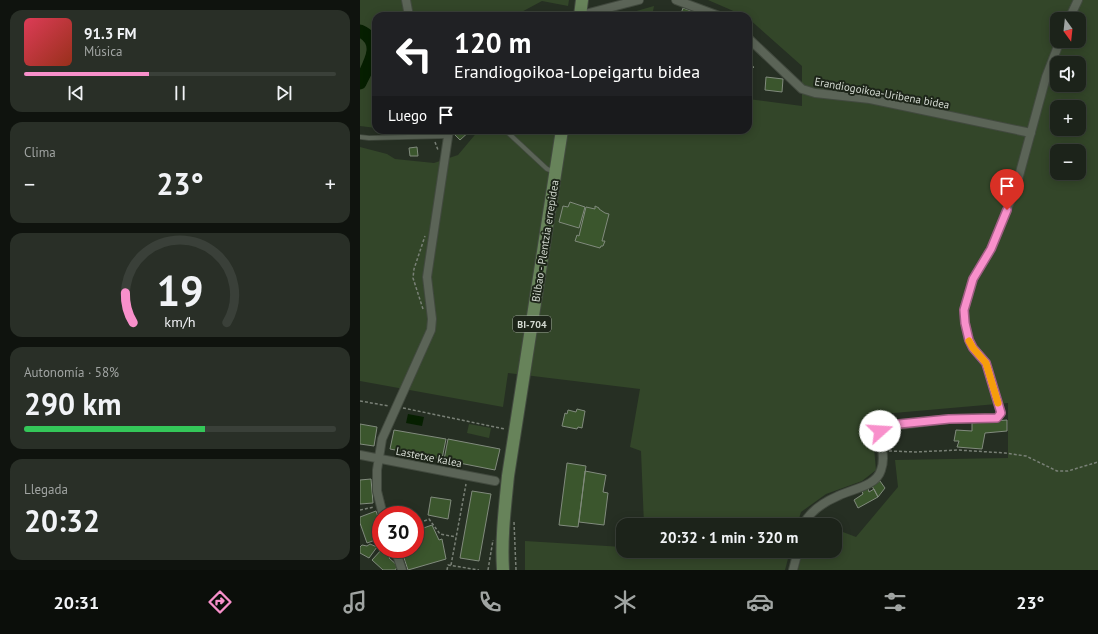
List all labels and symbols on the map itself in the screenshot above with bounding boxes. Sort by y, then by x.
north arrow [1050,12,1086,48]
street label: Erandiogoikoa-Uribena bidea [813,74,951,112]
pin [990,169,1024,210]
street label: Bilbao - Plentzia errepidea [528,179,562,303]
road number: BI-704 [513,316,551,332]
position arrow [859,410,901,452]
street label: Lastetxe kalea [395,444,463,470]
speed limit sign: 30 [372,506,424,558]

